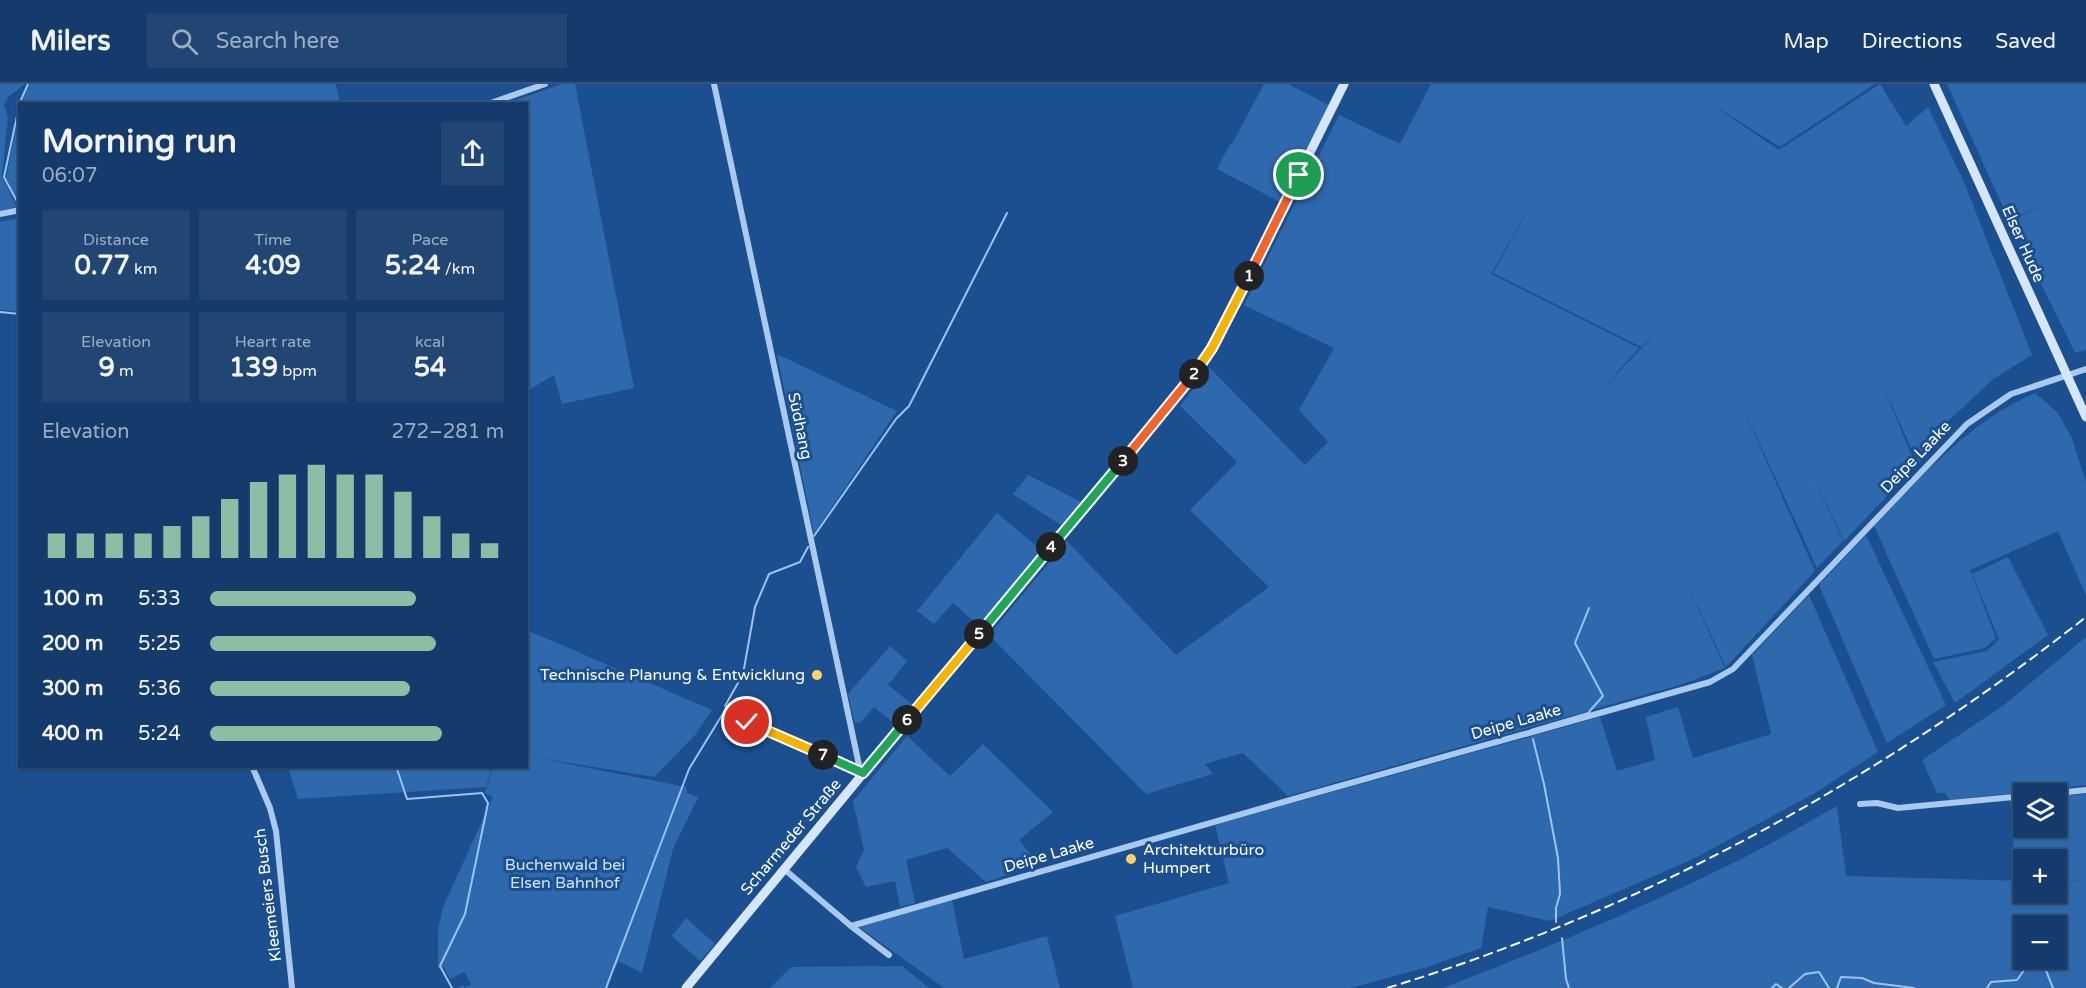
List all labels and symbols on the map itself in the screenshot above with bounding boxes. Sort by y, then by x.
pin [1273,149,1324,200]
street label: Elser Hude [1997,202,2049,286]
pin: 1 [1234,261,1264,291]
pin: 2 [1179,359,1209,389]
street label: Südhang [783,391,817,461]
street label: Deipe Laake [1877,417,1955,497]
pin: 3 [1108,446,1138,476]
pin: 4 [1036,532,1066,562]
pin: 5 [964,619,994,649]
place label: Technische Planung & Entwicklung [540,665,805,685]
marker: Technische Planung & Entwicklung [810,668,824,682]
pin [721,696,772,747]
street label: Deipe Laake [1469,700,1563,744]
pin: 6 [892,705,922,735]
pin: 7 [808,740,838,770]
street label: Scharmeder Straße [736,775,846,899]
street label: Kleemeiers Busch [250,827,286,963]
street label: Deipe Laake [1002,833,1096,877]
place label: Architekturbüro Humpert [1143,840,1264,878]
marker: Architekturbüro Humpert [1124,852,1138,866]
park label: Buchenwald bei Elsen Bahnhof [505,855,625,893]

